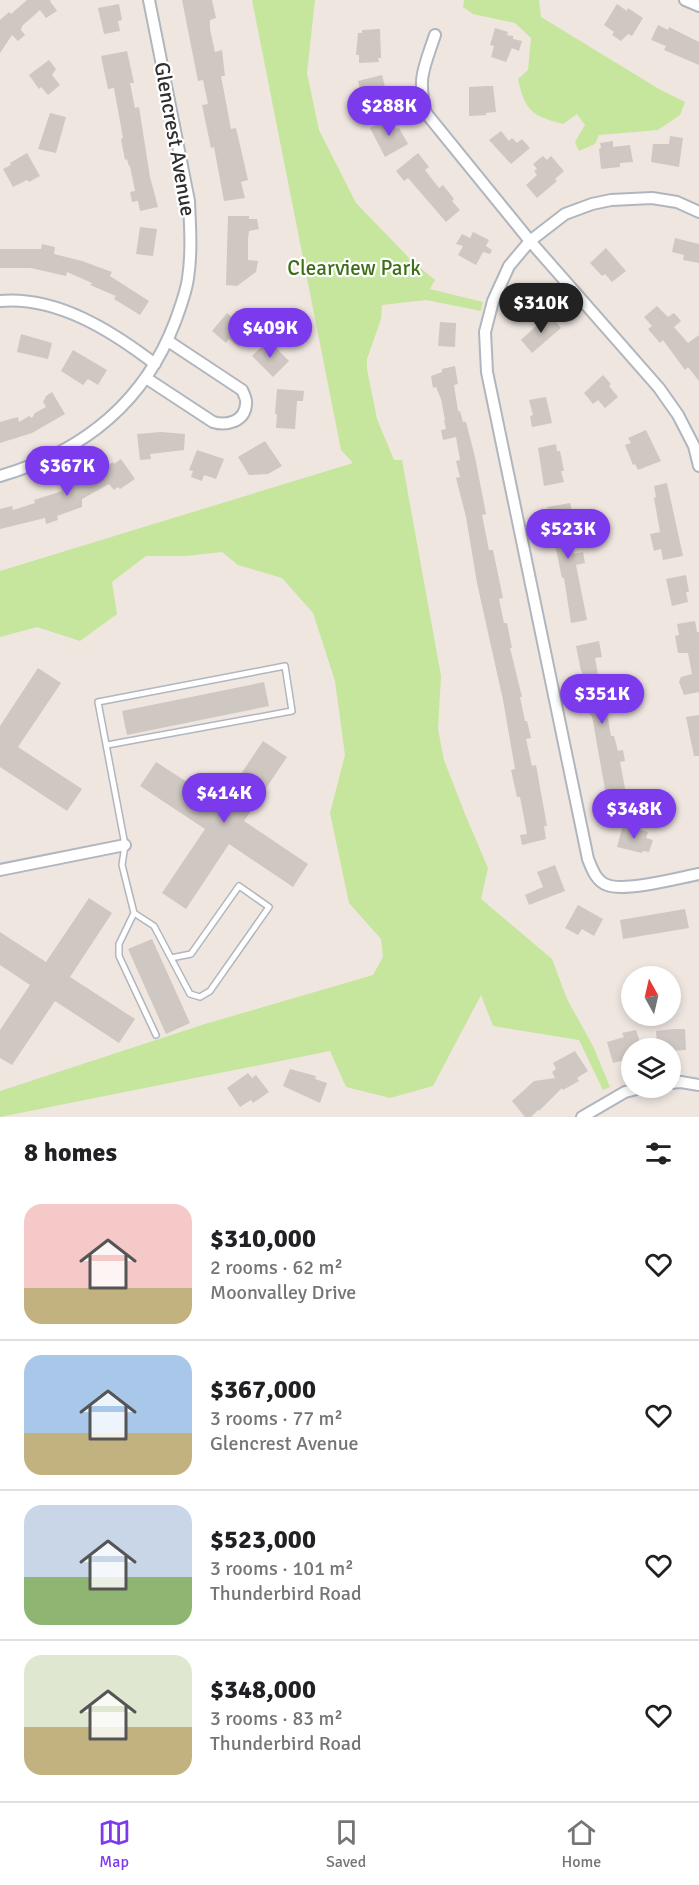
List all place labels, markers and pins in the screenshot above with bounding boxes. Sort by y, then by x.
pin: $288K [347,86,431,137]
pin: $310K [499,283,583,334]
pin: $409K [228,308,312,359]
pin: $367K [25,446,109,497]
pin: $523K [526,509,610,560]
pin: $351K [560,674,644,725]
pin: $414K [182,773,266,824]
pin: $348K [592,789,676,840]

